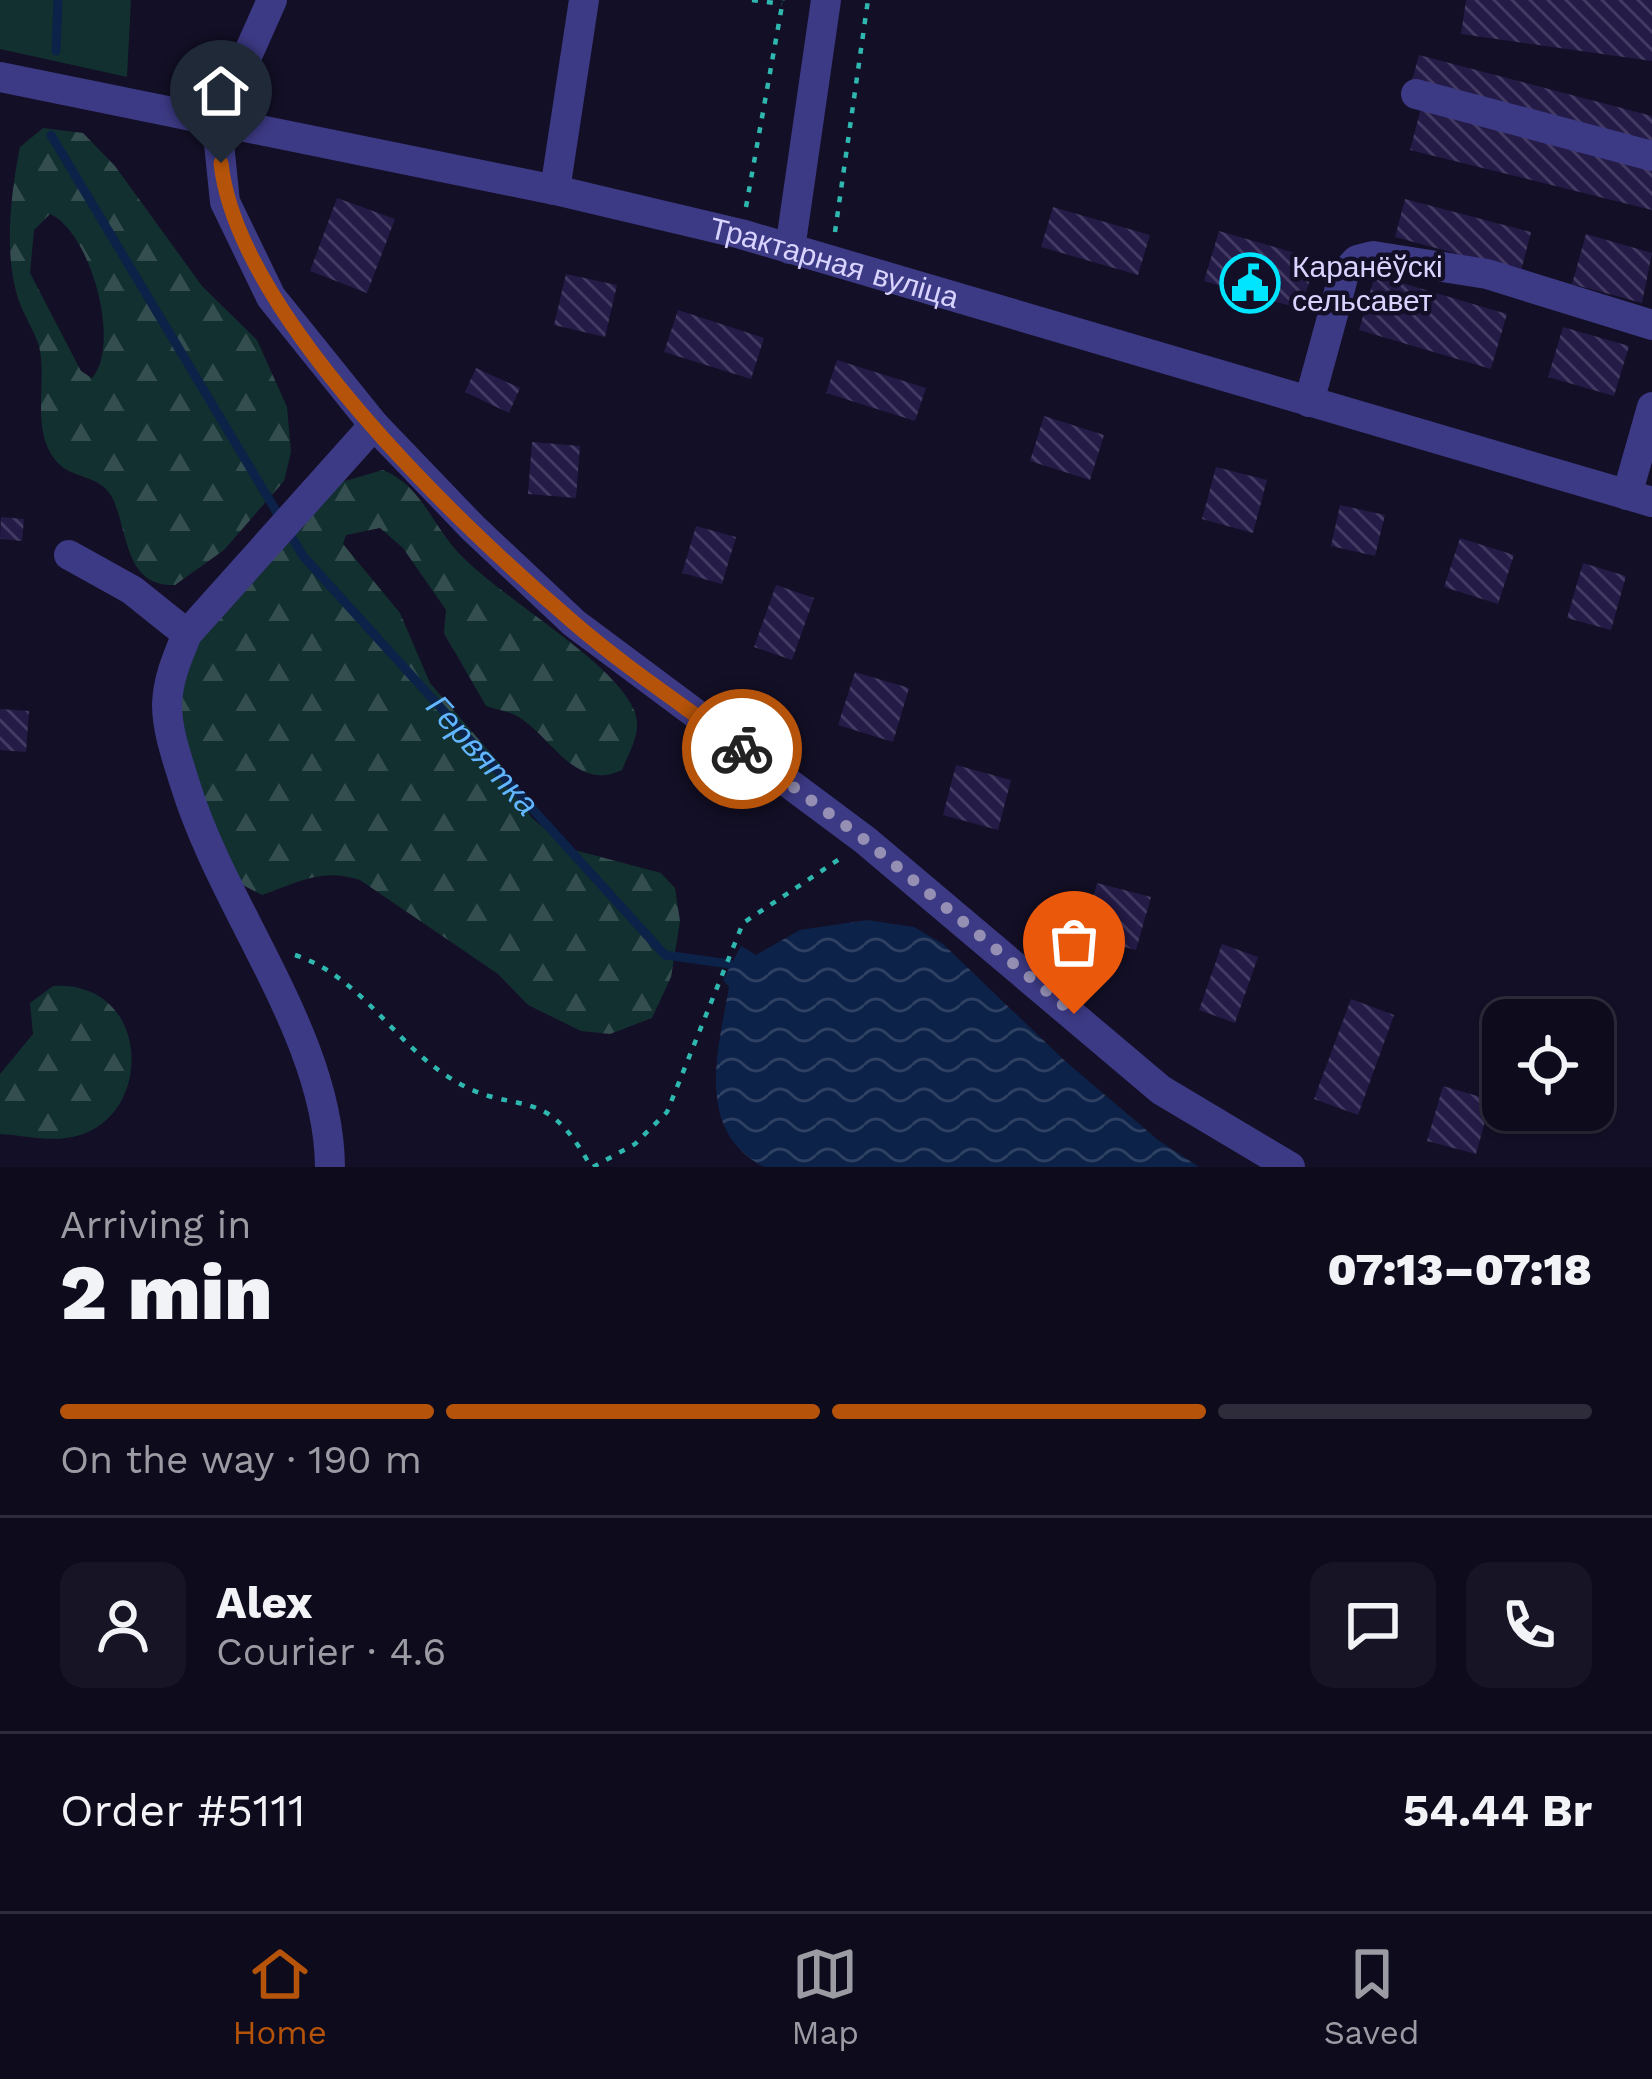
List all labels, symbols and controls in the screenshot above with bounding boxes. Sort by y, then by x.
pin [170,40,272,163]
icon: home [188,58,254,124]
street label: Трактарная вуліца [706,210,963,315]
place label: Каранёўскі сельсавет [1292,249,1443,318]
public building icon: Каранёўскі сельсавет [1219,252,1281,314]
water label: Гервятка [419,687,548,823]
courier [682,689,802,809]
icon: bike [709,716,775,782]
pin [1023,891,1125,1014]
icon: bag [1041,909,1107,975]
map controls [1482,999,1614,1131]
button: locate [1482,999,1614,1131]
text: Arriving in [60,1202,251,1247]
text: 07:13–07:18 [1328,1243,1592,1296]
text: 2 min [60,1246,273,1338]
text: On the way · 190 m [60,1437,422,1482]
button: person [60,1562,186,1688]
button: chat [1310,1562,1436,1688]
button: phone [1466,1562,1592,1688]
text: Alex [216,1576,313,1629]
text: Courier · 4.6 [216,1629,446,1674]
text: Order #5111 [60,1784,306,1837]
text: 54.44 Br [1403,1784,1592,1837]
tab: Home [232,1941,327,2052]
tab: Map [792,1941,859,2052]
tab: Saved [1324,1941,1420,2052]

